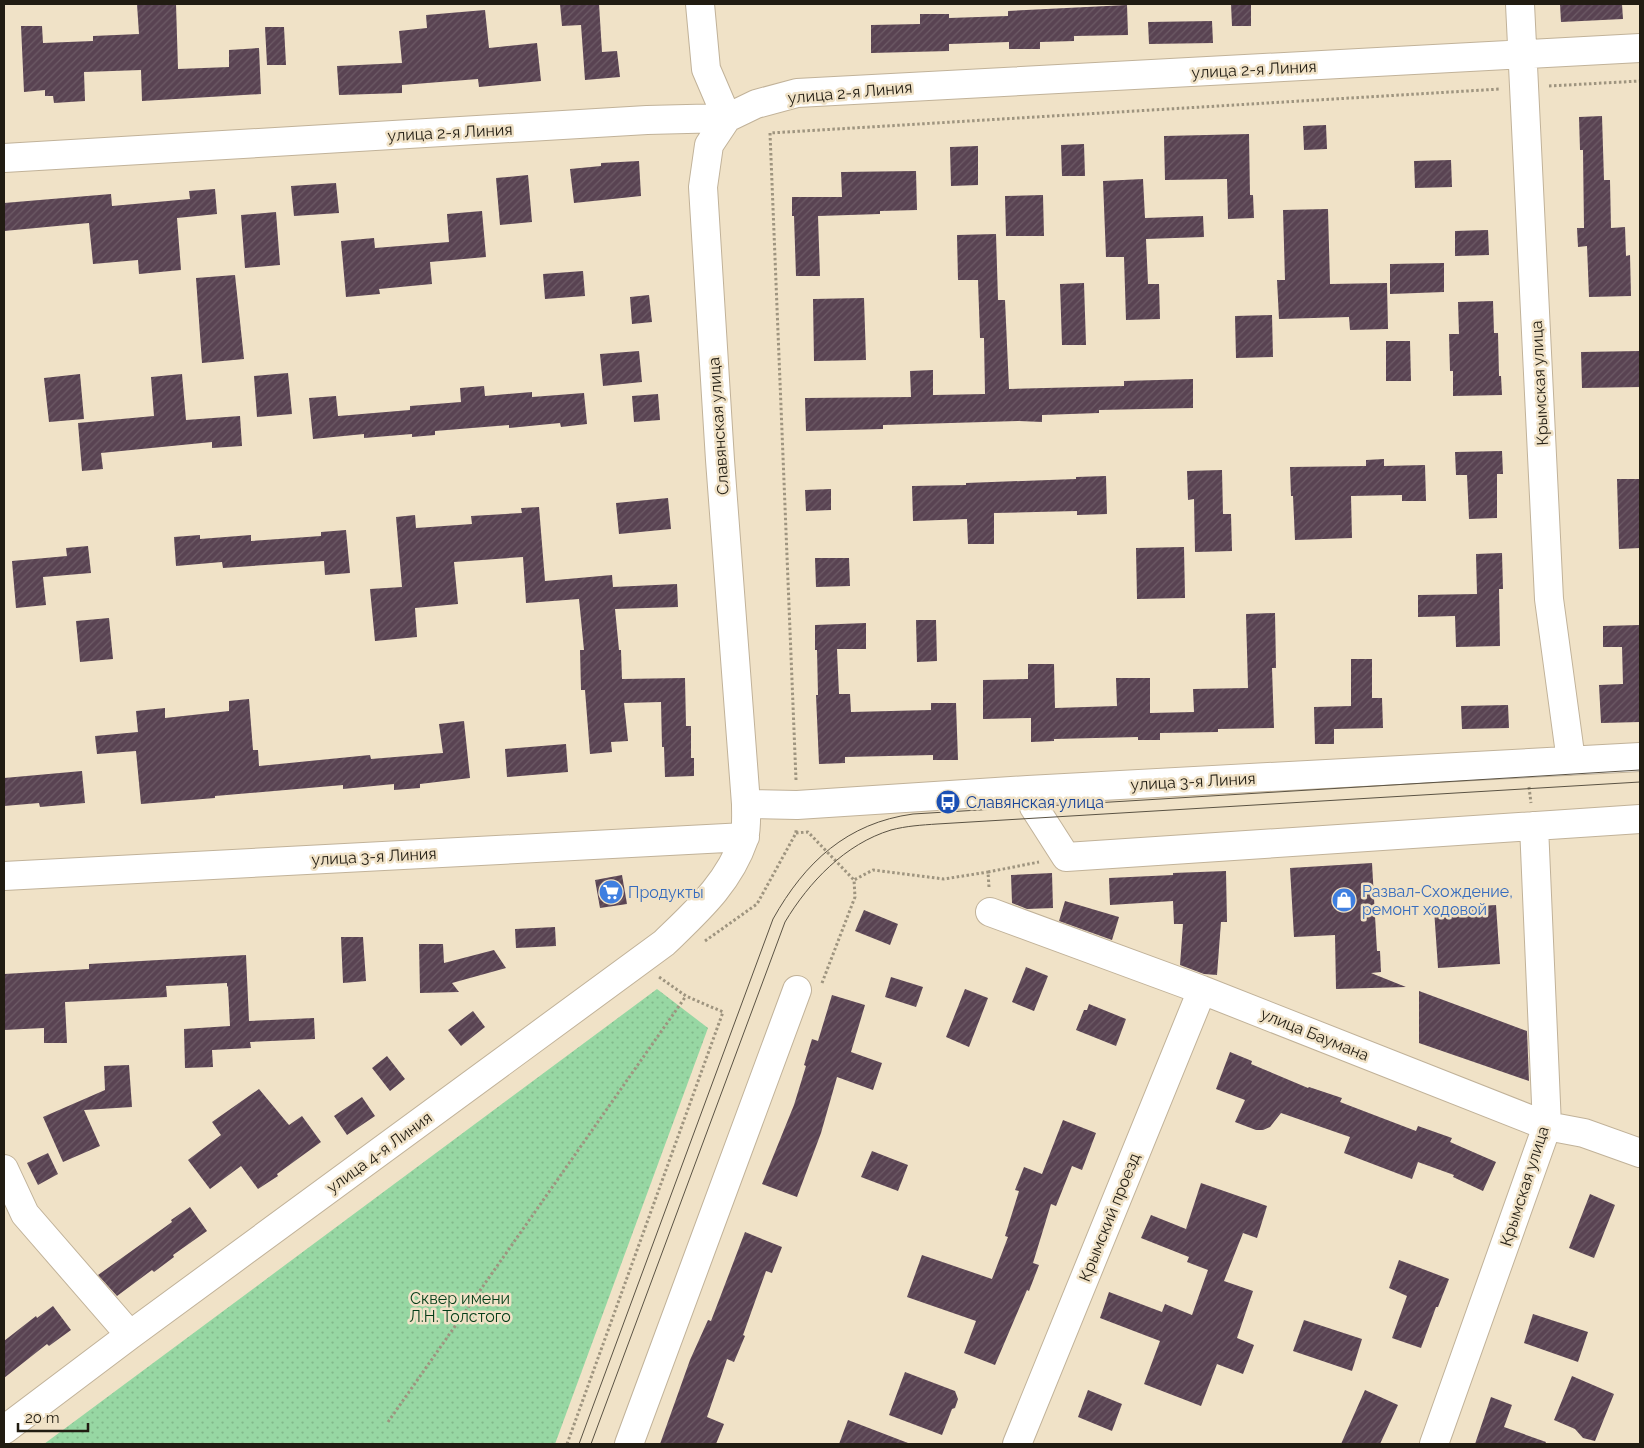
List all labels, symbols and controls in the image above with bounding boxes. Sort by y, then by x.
street label: улица 2-я Линия [1191,57,1317,82]
street label: улица 2-я Линия [787,78,913,107]
street label: улица 2-я Линия [387,120,513,145]
street label: Крымская улица [1527,320,1552,446]
street label: Славянская улица [704,356,733,495]
street label: улица 3-я Линия [1130,769,1256,794]
bus stop icon: Славянская улица [935,789,961,815]
place label: Славянская улица [966,793,1104,812]
street label: улица 3-я Линия [311,844,437,869]
supermarket icon: Продукты [598,879,624,905]
place label: Развал-Схождение, ремонт ходовой [1362,882,1513,919]
place label: Продукты [628,883,704,902]
shop icon: Развал-Схождение, ремонт ходовой [1331,887,1357,913]
street label: улица Баумана [1258,1004,1372,1065]
street label: улица 4-я Линия [323,1108,436,1197]
street label: Крымская улица [1496,1124,1553,1249]
street label: Крымский проезд [1075,1150,1144,1284]
park label: Сквер имени Л.Н. Толстого [409,1289,511,1326]
scale bar [18,1400,88,1432]
text: 20 m [25,1409,60,1427]

